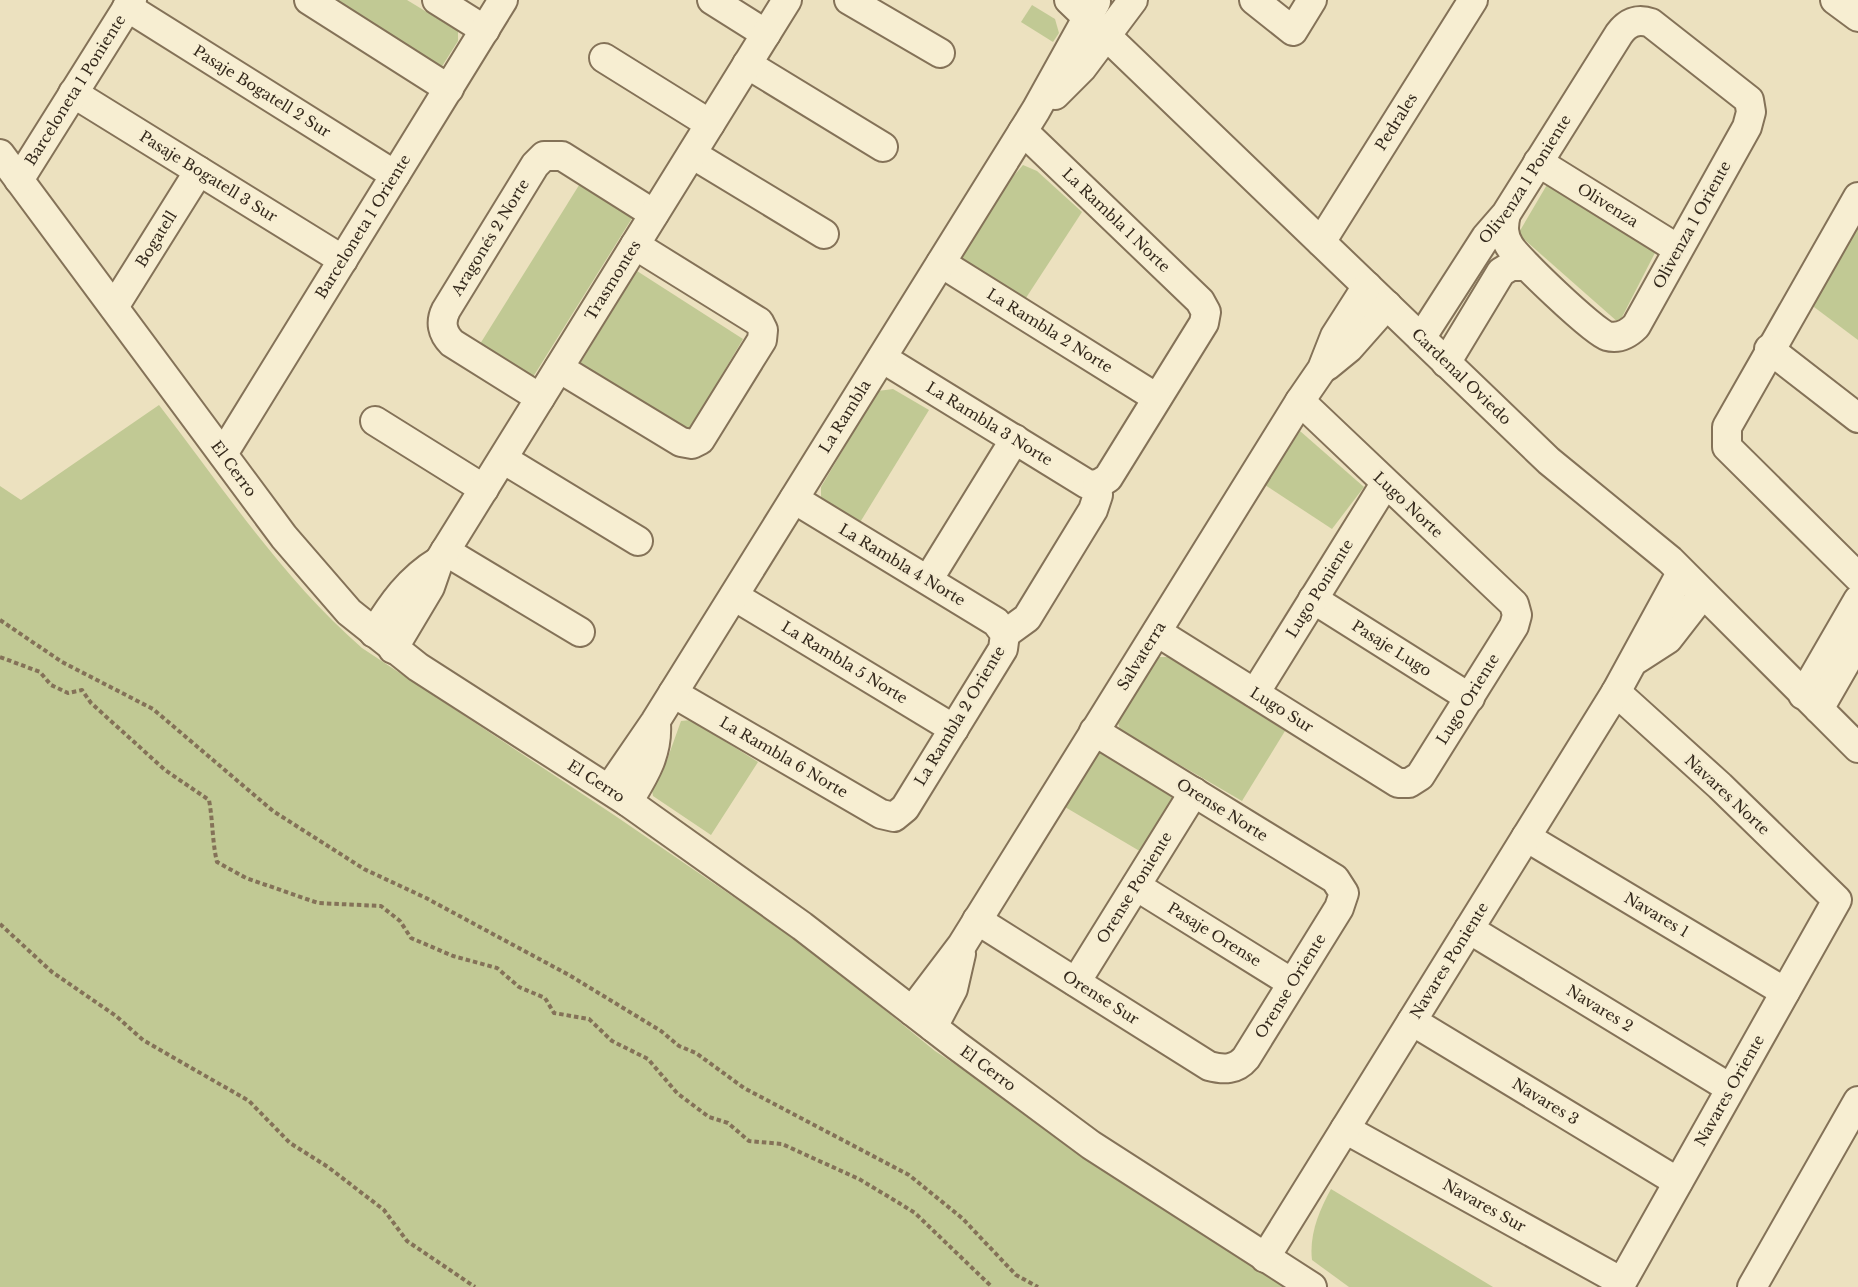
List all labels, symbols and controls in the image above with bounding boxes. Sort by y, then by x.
street label: Barceloneta 1 Poniente [20,11,129,169]
street label: Pasaje Bogatell 2 Sur [190,41,335,142]
street label: Pedrales [1371,89,1421,154]
street label: Olivenza 1 Poniente [1474,111,1575,247]
street label: Pasaje Bogatell 3 Sur [136,126,282,226]
street label: Barceloneta 1 Oriente [311,151,414,302]
street label: Olivenza 1 Oriente [1649,158,1735,292]
street label: La Rambla 1 Norte [1059,164,1174,276]
street label: Aragonés 2 Norte [446,175,533,300]
street label: Olivenza [1574,179,1643,231]
street label: Bogatell [131,207,181,271]
street label: Trasmontes [581,236,645,324]
street label: La Rambla 2 Norte [983,284,1116,377]
street label: Cardenal Oviedo [1408,324,1516,429]
street label: La Rambla [815,376,875,456]
street label: La Rambla 3 Norte [923,378,1056,470]
street label: El Cerro [207,437,261,500]
street label: Lugo Norte [1370,468,1447,542]
street label: La Rambla 4 Norte [836,519,969,610]
street label: Lugo Poniente [1282,536,1357,641]
street label: Pasaje Lugo [1348,616,1436,681]
street label: La Rambla 5 Norte [778,617,911,708]
street label: Salvaterra [1113,617,1170,694]
street label: La Rambla 2 Oriente [910,642,1009,789]
street label: Lugo Oriente [1432,650,1503,748]
street label: Lugo Sur [1247,683,1318,737]
street label: La Rambla 6 Norte [716,712,851,802]
street label: Navares Norte [1681,750,1774,839]
street label: El Cerro [564,756,629,807]
street label: Orense Norte [1173,774,1271,845]
street label: Orense Poniente [1092,828,1176,947]
street label: Navares 1 [1621,888,1692,941]
street label: Pasaje Orense [1164,898,1265,970]
street label: Navares Poniente [1406,899,1492,1022]
street label: Orense Oriente [1251,930,1330,1042]
street label: Orense Sur [1059,966,1143,1029]
street label: Navares 2 [1563,981,1637,1036]
street label: Navares Oriente [1690,1031,1768,1149]
street label: El Cerro [957,1041,1020,1095]
street label: Navares 3 [1509,1074,1582,1129]
street label: Navares Sur [1440,1175,1530,1236]

